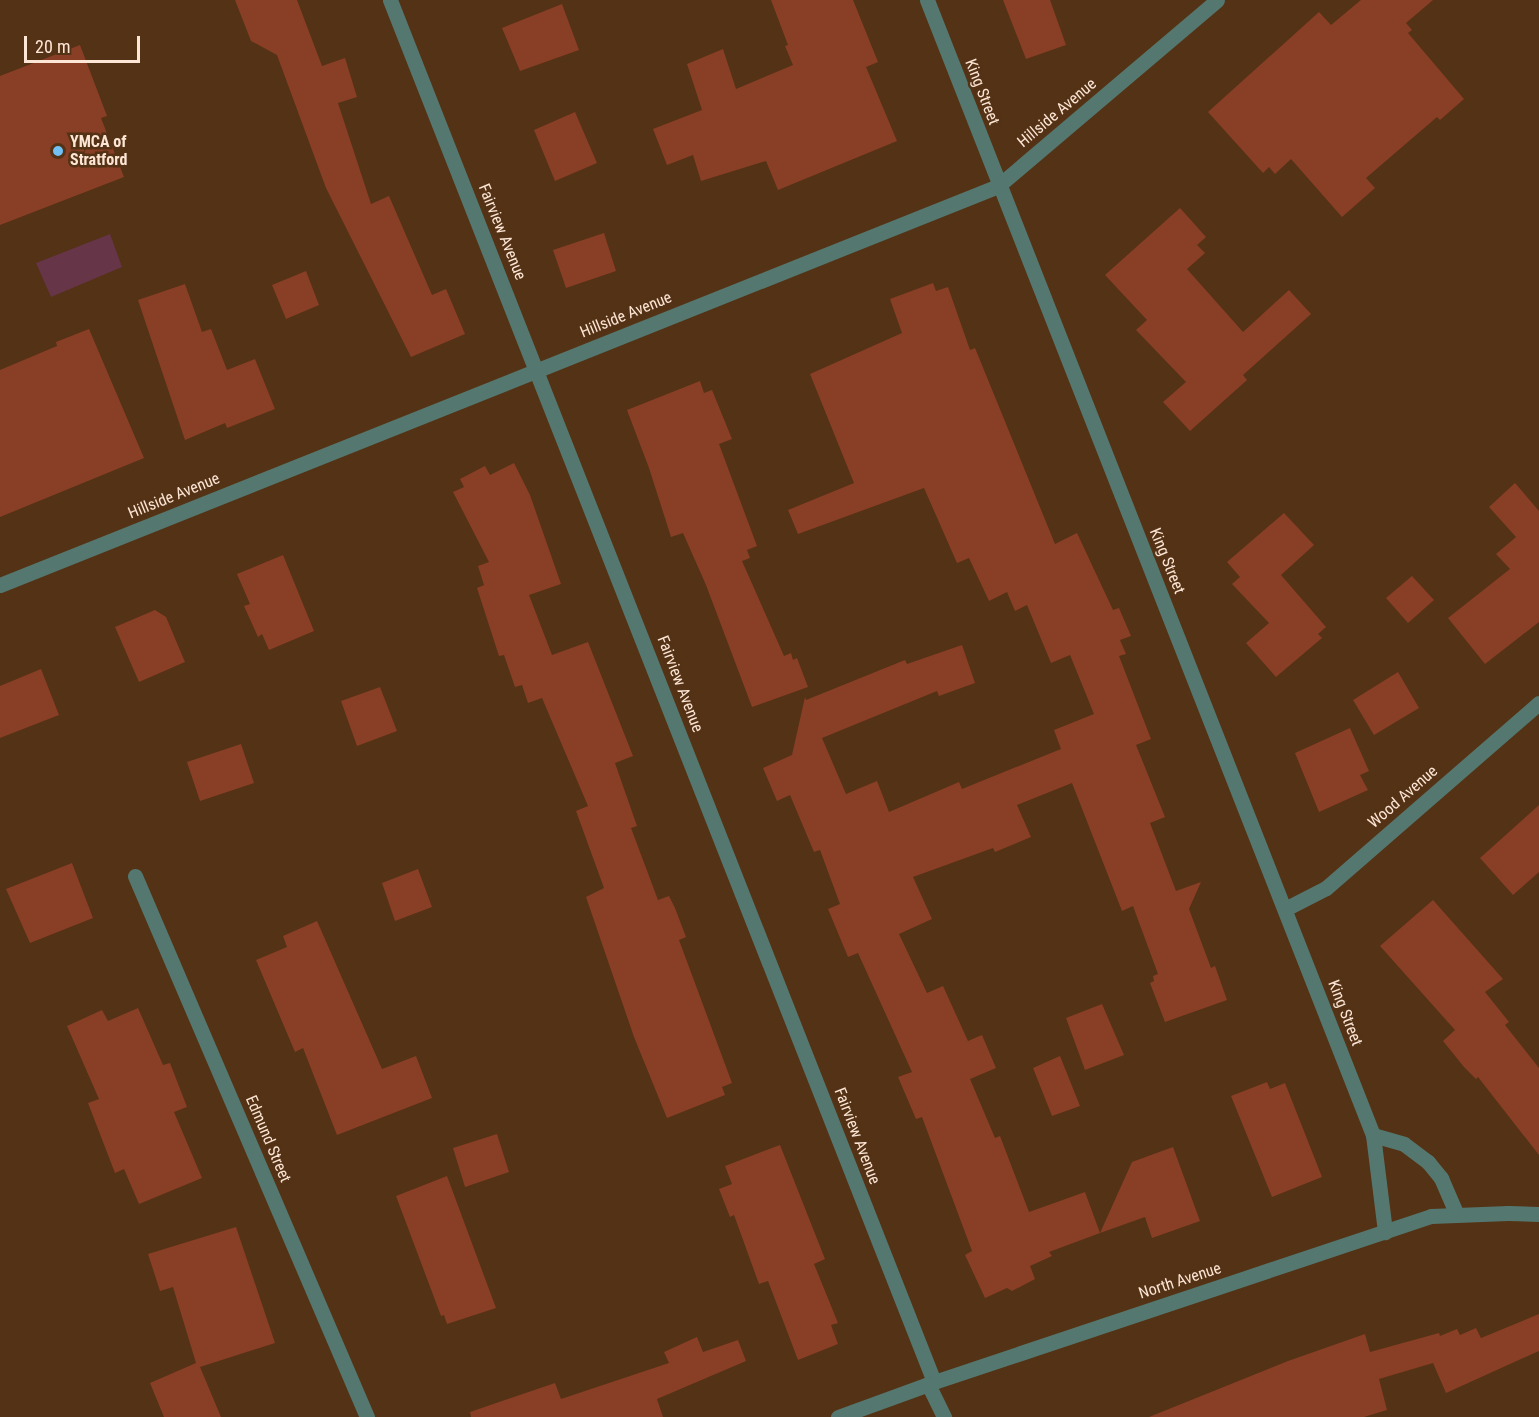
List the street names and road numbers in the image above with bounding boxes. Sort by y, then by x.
street label: King Street [961,56,1003,128]
street label: Hillside Avenue [1014,74,1100,152]
street label: Fairview Avenue [474,181,530,283]
street label: Hillside Avenue [577,288,675,342]
street label: Hillside Avenue [125,469,223,523]
street label: King Street [1145,525,1189,597]
street label: Fairview Avenue [653,633,707,735]
street label: Wood Avenue [1364,762,1442,832]
street label: King Street [1324,977,1366,1049]
street label: Fairview Avenue [830,1085,884,1187]
street label: Edmund Street [241,1093,295,1185]
street label: North Avenue [1136,1259,1224,1303]

